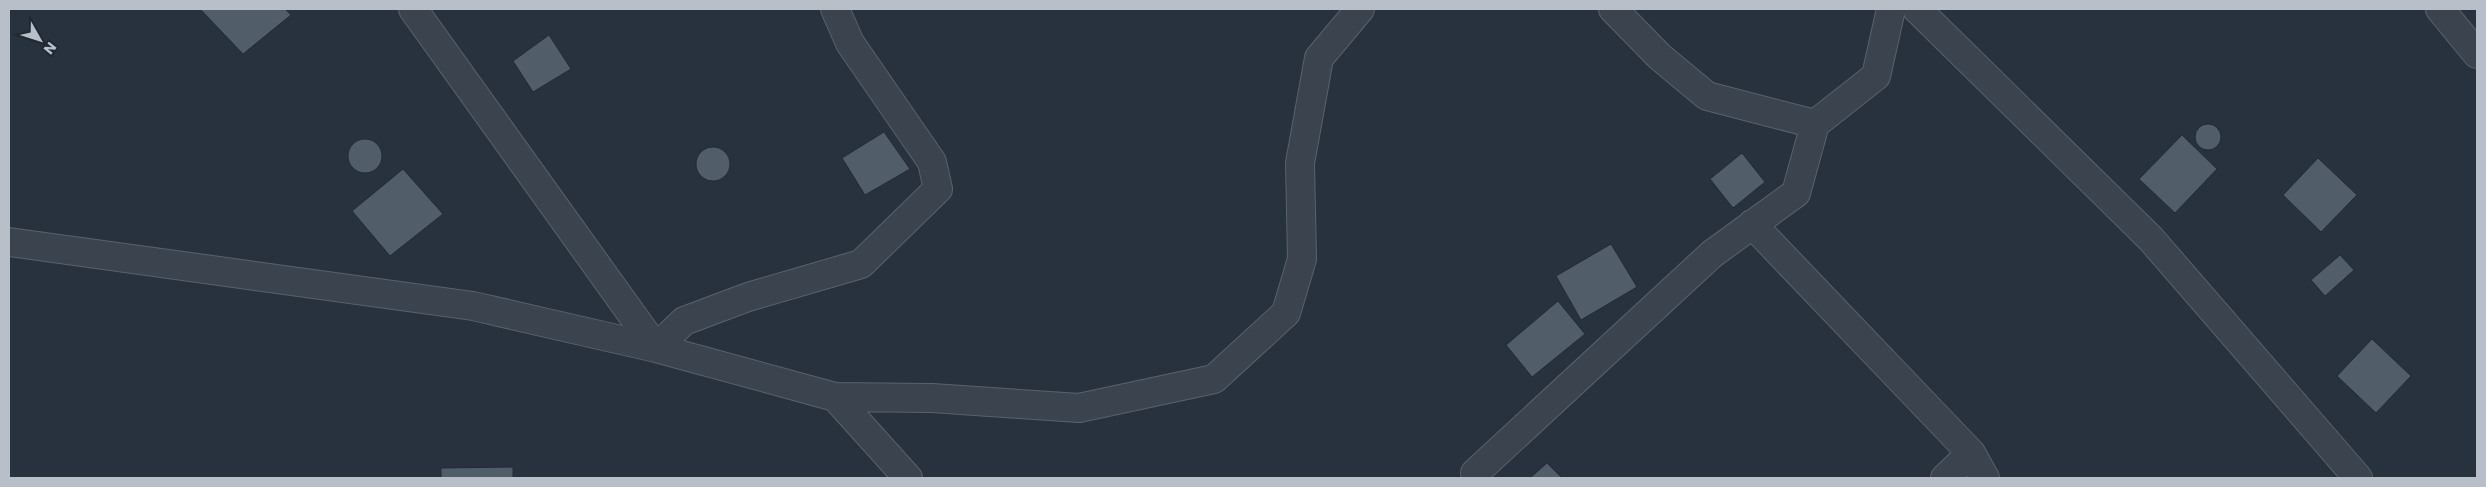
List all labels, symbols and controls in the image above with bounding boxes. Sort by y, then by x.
north arrow [15,15,65,65]
text: N [39,38,61,59]

